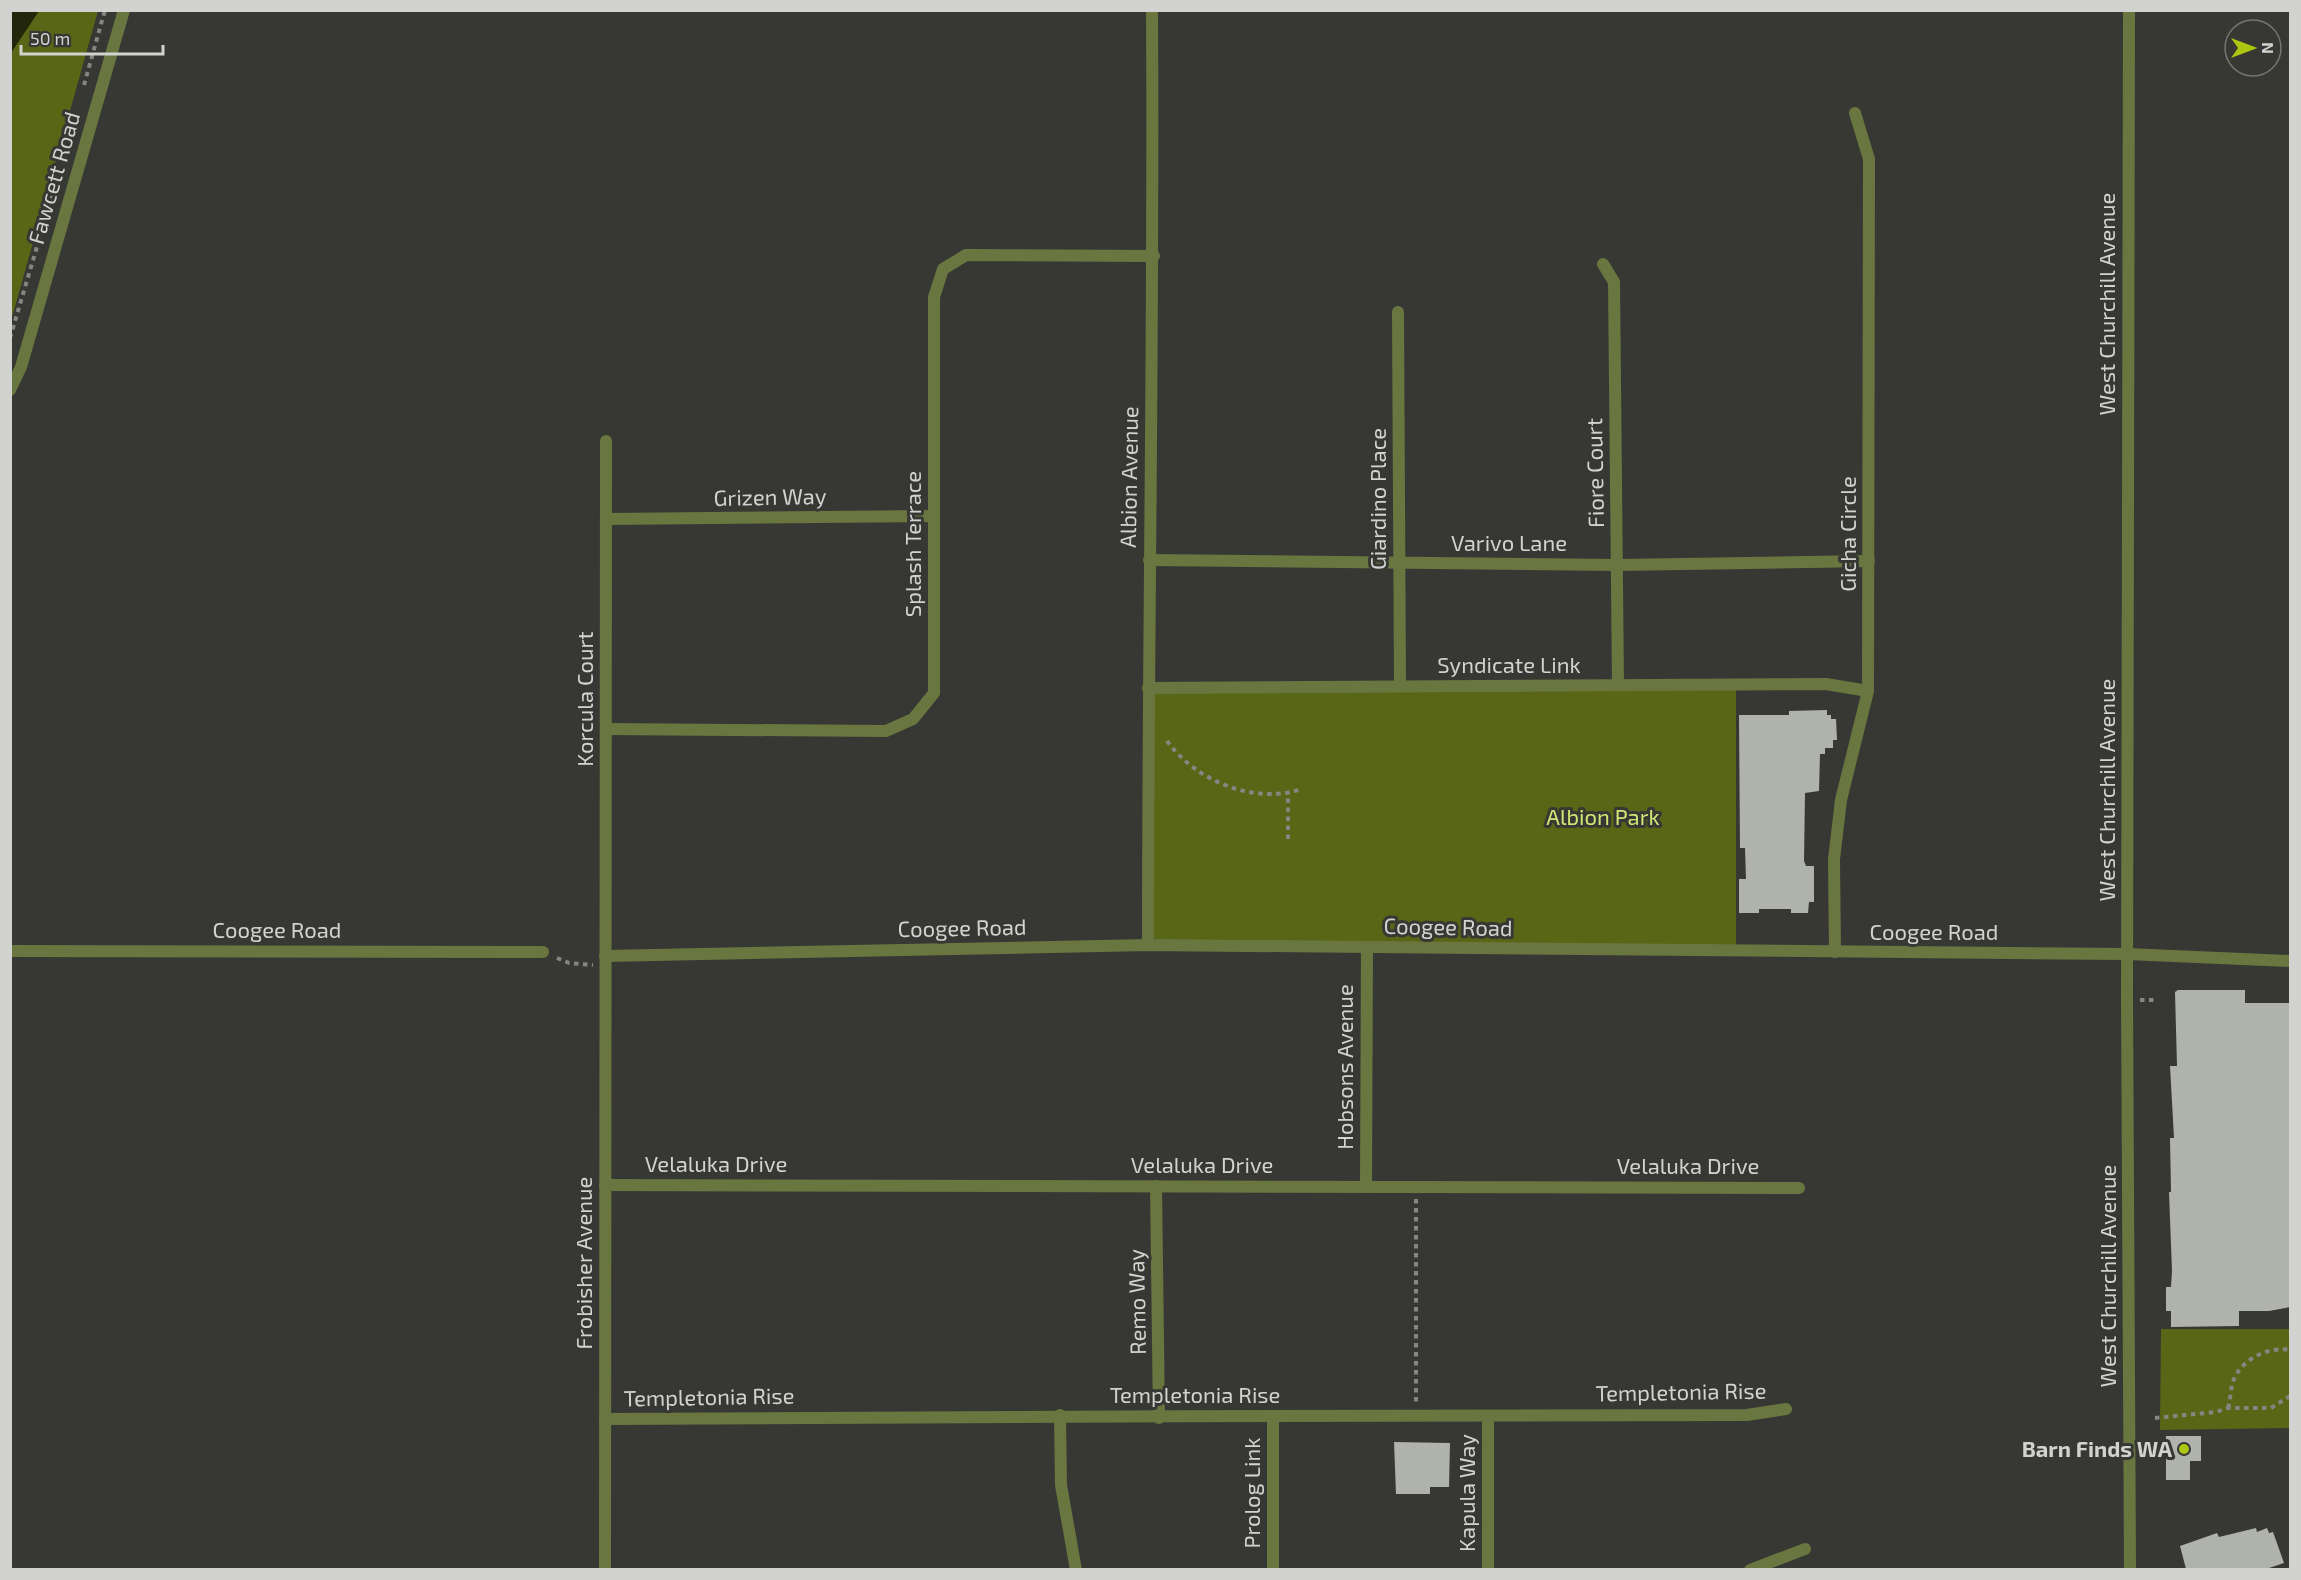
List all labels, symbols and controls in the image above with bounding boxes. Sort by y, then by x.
scale bar [21,18,164,56]
north arrow [2223,18,2283,78]
text: 50 m [30,27,70,49]
text: N [2259,42,2278,54]
street label: Fawcett Road [22,109,84,247]
street label: West Churchill Avenue [2093,193,2119,415]
street label: Albion Avenue [1114,406,1142,548]
street label: Fiore Court [1580,418,1608,528]
street label: Giardino Place [1364,428,1390,570]
street label: Splash Terrace [899,471,925,617]
street label: Gicha Circle [1834,476,1860,592]
street label: Grizen Way [713,482,827,510]
street label: Varivo Lane [1451,529,1567,555]
street label: Korcula Court [571,631,597,767]
street label: Syndicate Link [1437,651,1581,677]
street label: West Churchill Avenue [2093,679,2119,901]
park label: Albion Park [1546,803,1660,829]
street label: Coogee Road [1383,912,1513,940]
street label: Coogee Road [897,913,1027,941]
street label: Coogee Road [213,916,341,942]
street label: Coogee Road [1870,918,1998,944]
street label: Hobsons Avenue [1331,984,1357,1150]
street label: Velaluka Drive [645,1150,787,1176]
street label: Velaluka Drive [1131,1151,1273,1177]
street label: Velaluka Drive [1617,1152,1759,1178]
street label: West Churchill Avenue [2094,1165,2120,1387]
street label: Frobisher Avenue [570,1177,596,1349]
street label: Remo Way [1122,1248,1150,1355]
street label: Templetonia Rise [1595,1377,1767,1405]
street label: Templetonia Rise [1110,1381,1280,1407]
street label: Templetonia Rise [623,1382,795,1410]
street label: Kapula Way [1453,1434,1479,1552]
place label: Barn Finds WA [2022,1435,2173,1461]
street label: Prolog Link [1238,1438,1264,1548]
marker: Barn Finds WA [2177,1442,2191,1456]

